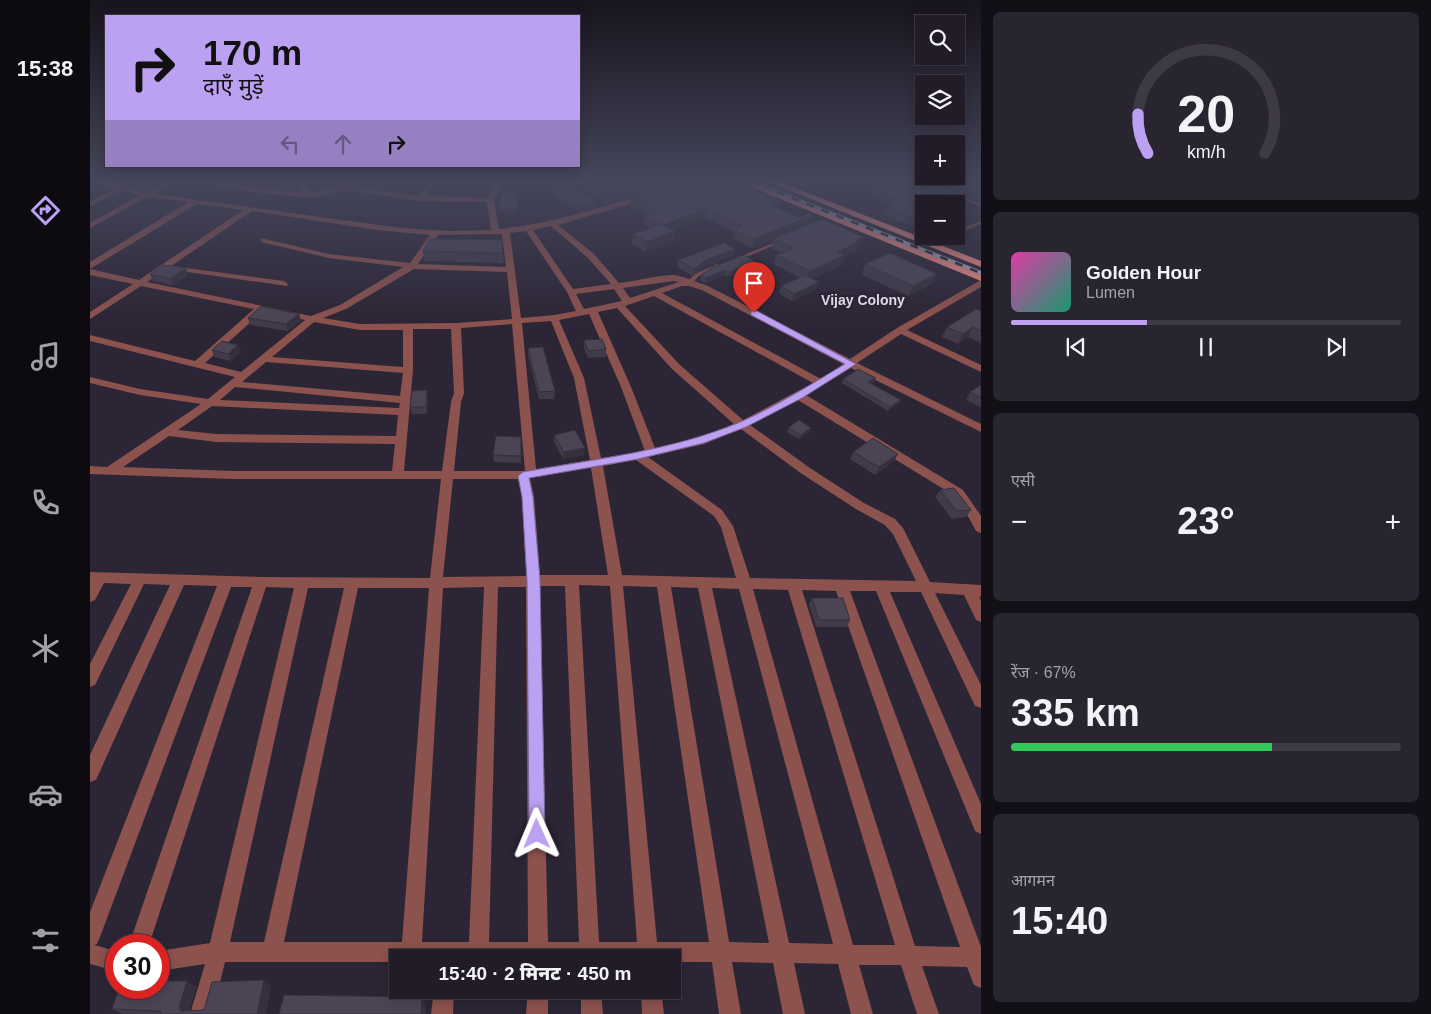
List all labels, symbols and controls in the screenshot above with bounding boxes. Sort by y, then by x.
map controls [915,15,965,245]
button: search [915,15,965,65]
text: 170 m [203,33,302,72]
icon: right [120,35,185,100]
text: 15:38 [17,56,73,81]
text: दाएँ मुड़ें [203,74,264,99]
button: layers [915,75,965,125]
text: 20 [1177,85,1235,143]
icon: left [276,130,304,158]
icon: ahead [329,130,357,158]
icon: right [382,130,410,158]
button: + [915,135,965,185]
text: km/h [1187,142,1225,162]
icon: directions [28,193,63,228]
button: − [915,195,965,245]
pin [733,262,775,313]
text: Golden Hour [1086,262,1201,283]
icon: arrive [740,269,768,297]
text: Lumen [1086,284,1135,301]
district label: Vijay Colony [821,292,905,308]
icon: previous [1062,333,1090,361]
icon: pause [1192,333,1220,361]
icon: next [1322,333,1350,361]
icon: music [28,339,63,374]
text: एसी [1011,472,1035,489]
icon: phone [28,485,63,520]
text: 23° [1177,500,1235,542]
text: − [1011,506,1027,537]
text: + [1385,506,1401,537]
icon: climate [28,631,63,666]
text: रेंज · 67% [1011,664,1076,681]
text: 335 km [1011,692,1140,734]
icon: car [28,777,63,812]
position arrow [510,807,562,859]
text: आगमन [1011,872,1055,889]
text: 15:40 [1011,900,1108,942]
icon: filters [28,923,63,958]
speed limit sign: 30 [105,934,170,999]
text: 15:40 · 2 मिनट · 450 m [439,963,632,984]

